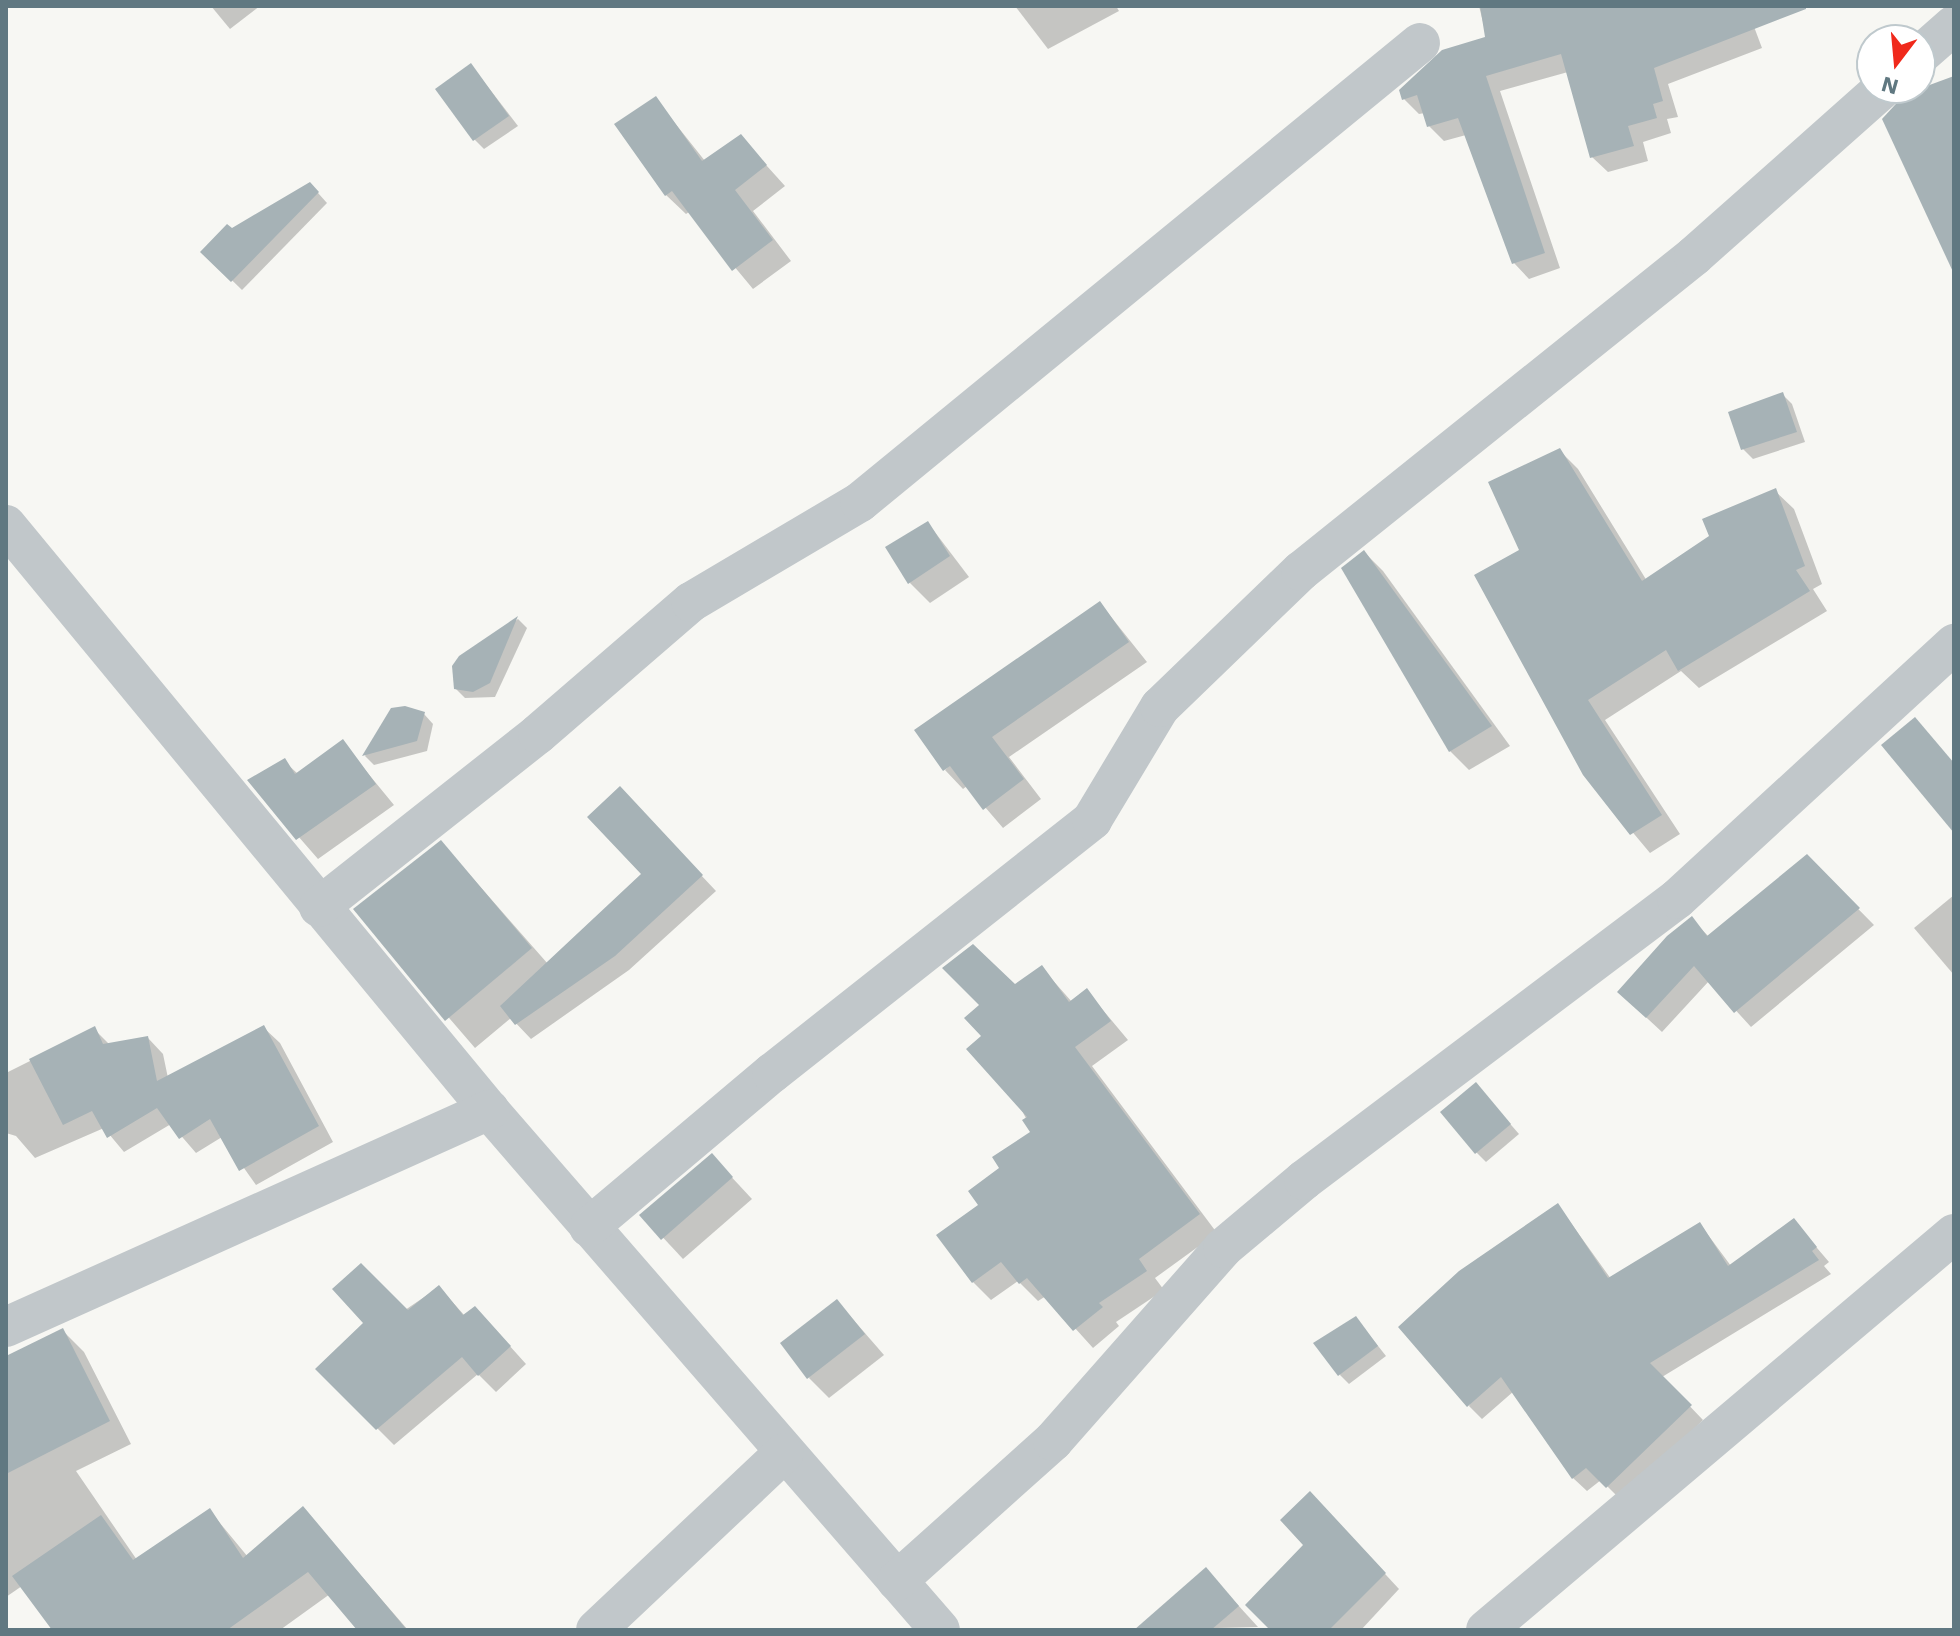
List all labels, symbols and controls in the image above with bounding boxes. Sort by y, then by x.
north arrow [1856,24,1936,104]
text: N [1879,71,1901,100]

